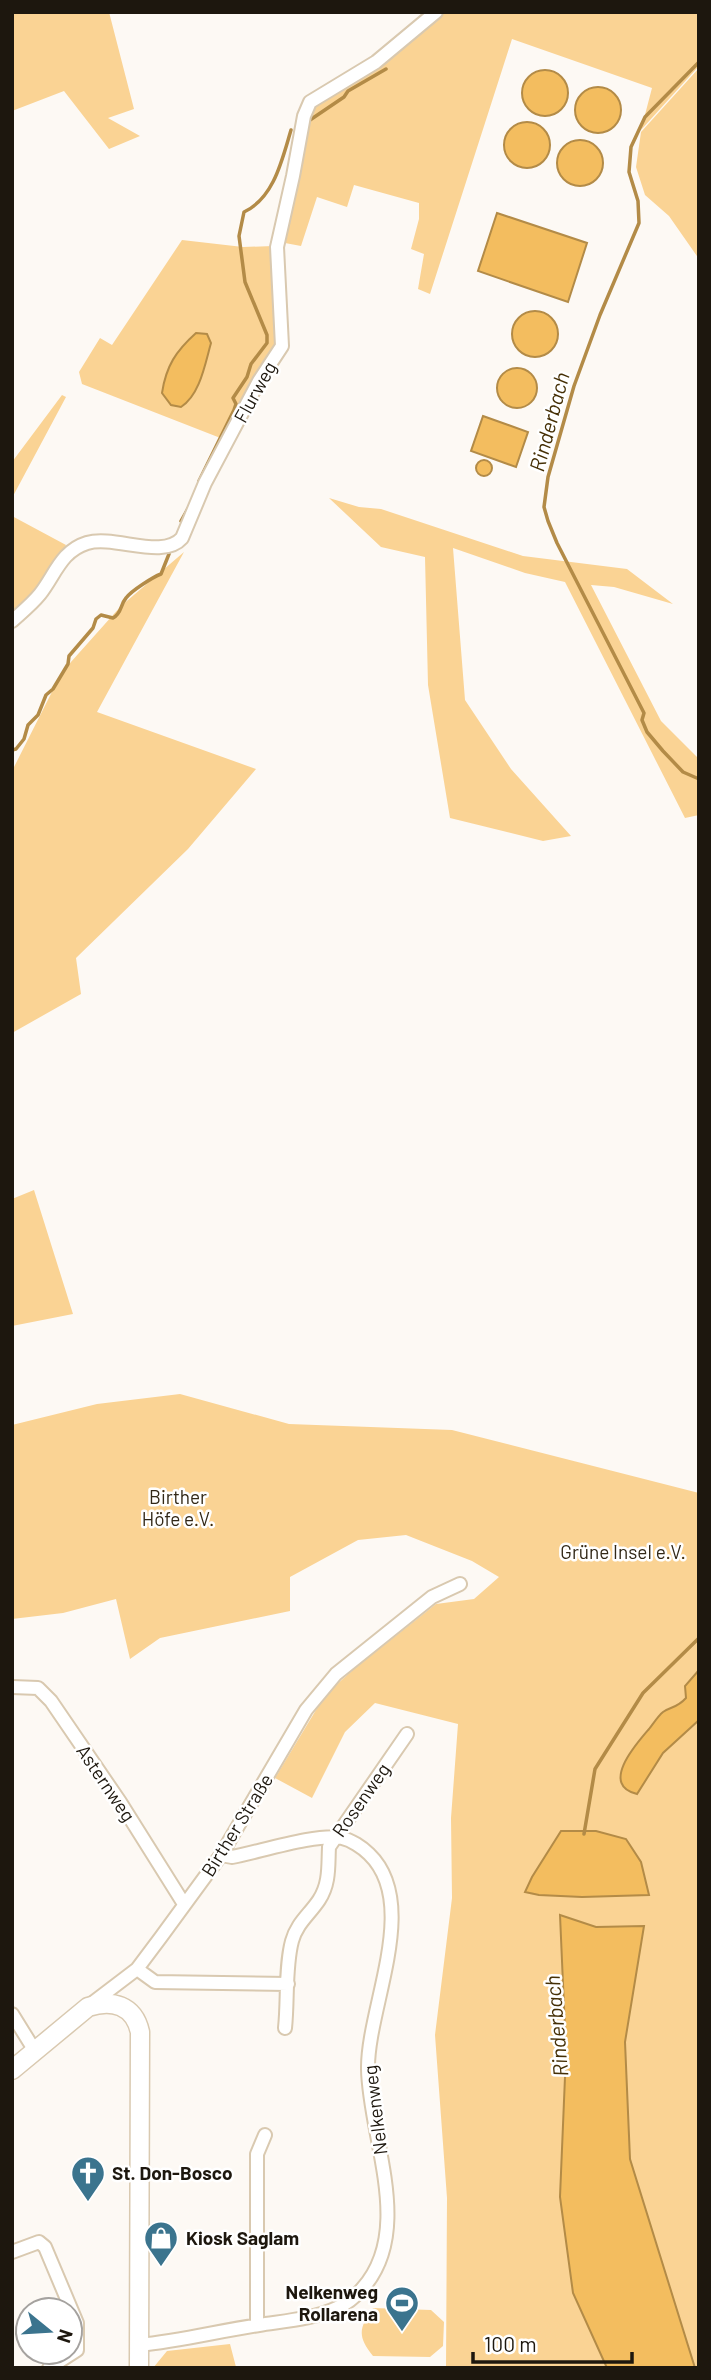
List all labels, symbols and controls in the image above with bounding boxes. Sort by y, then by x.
street label: Flurweg [228,357,281,426]
water label: Rinderbach [523,369,574,474]
park label: Birther Höfe e.V. [142,1485,214,1530]
park label: Grüne Insel e.V. [560,1540,686,1563]
street label: Asternweg [72,1740,141,1826]
street label: Rosenweg [327,1758,394,1841]
street label: Birther Straße [196,1769,277,1880]
water label: Rinderbach [539,1974,572,2078]
street label: Nelkenweg [358,2064,391,2156]
church icon: St. Don-Bosco [69,2154,107,2203]
place label: St. Don-Bosco [112,2161,232,2184]
shop icon: Kiosk Saglam [142,2219,180,2268]
place label: Kiosk Saglam [186,2226,299,2249]
place label: Nelkenweg Rollarena [286,2280,378,2325]
sports icon: Nelkenweg Rollarena [383,2284,421,2333]
north arrow [14,2296,84,2366]
scale bar [473,2320,632,2364]
text: N [53,2327,79,2346]
text: 100 m [484,2331,537,2356]

